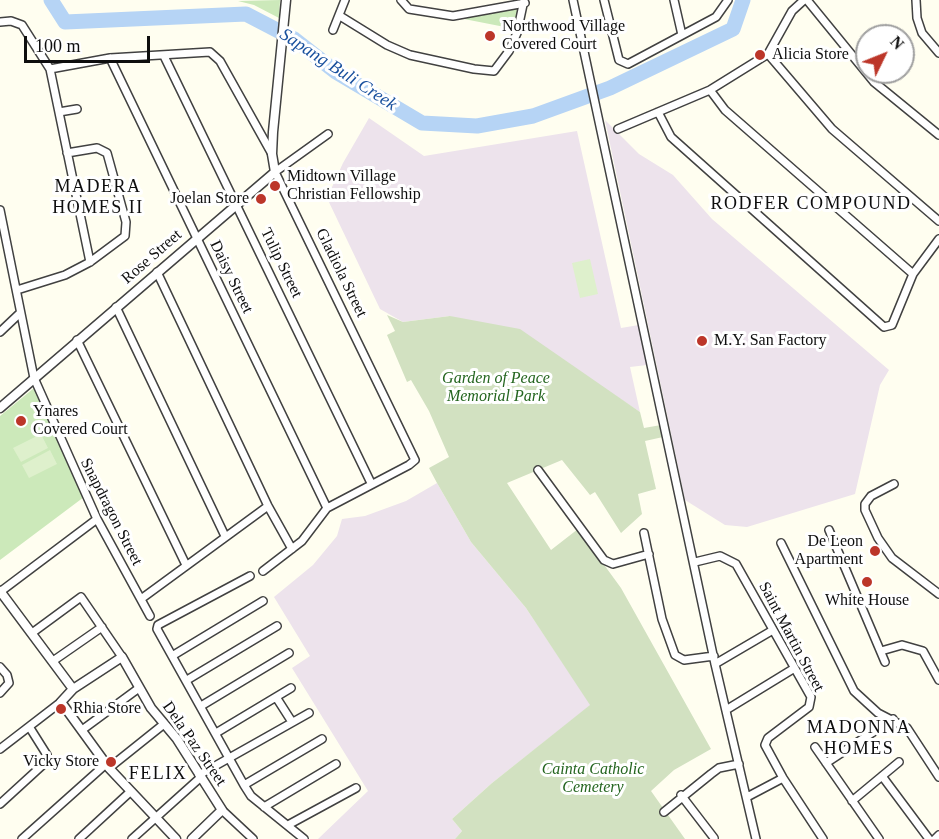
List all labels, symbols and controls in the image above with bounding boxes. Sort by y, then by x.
place label: Northwood Village Covered Court [502,17,625,55]
scale bar [27,24,153,62]
water label: Sapang Buli Creek [275,24,401,116]
north arrow [855,24,915,84]
marker: Northwood Village Covered Court [483,29,497,43]
text: N [887,33,907,53]
text: 100 m [35,36,81,56]
place label: Alicia Store [772,45,849,65]
marker: Alicia Store [753,48,767,62]
place label: Midtown Village Christian Fellowship [287,167,421,205]
district label: MADERA HOMES II [52,176,144,219]
marker: Midtown Village Christian Fellowship [268,179,282,193]
place label: Joelan Store [170,189,249,209]
marker: Joelan Store [254,192,268,206]
district label: RODFER COMPOUND [710,193,912,215]
street label: Tulip Street [256,225,306,301]
street label: Gladiola Street [311,225,371,321]
street label: Rose Street [118,226,186,288]
street label: Daisy Street [205,237,257,317]
place label: M.Y. San Factory [714,331,827,351]
marker: M.Y. San Factory [695,334,709,348]
park label: Garden of Peace Memorial Park [442,369,550,407]
place label: Ynares Covered Court [33,402,128,440]
marker: Ynares Covered Court [14,414,28,428]
street label: Snapdragon Street [76,455,146,569]
place label: De Leon Apartment [795,532,863,570]
marker: De Leon Apartment [868,544,882,558]
marker: White House [860,575,874,589]
street label: Saint Martin Street [754,579,828,695]
place label: White House [825,591,909,611]
street label: Dela Paz Street [158,698,230,790]
place label: Rhia Store [73,699,141,719]
marker: Rhia Store [54,702,68,716]
district label: MADONNA HOMES [807,717,911,760]
place label: Vicky Store [23,752,99,772]
marker: Vicky Store [104,755,118,769]
park label: Cainta Catholic Cemetery [542,760,644,798]
district label: FELIX [129,763,187,785]

